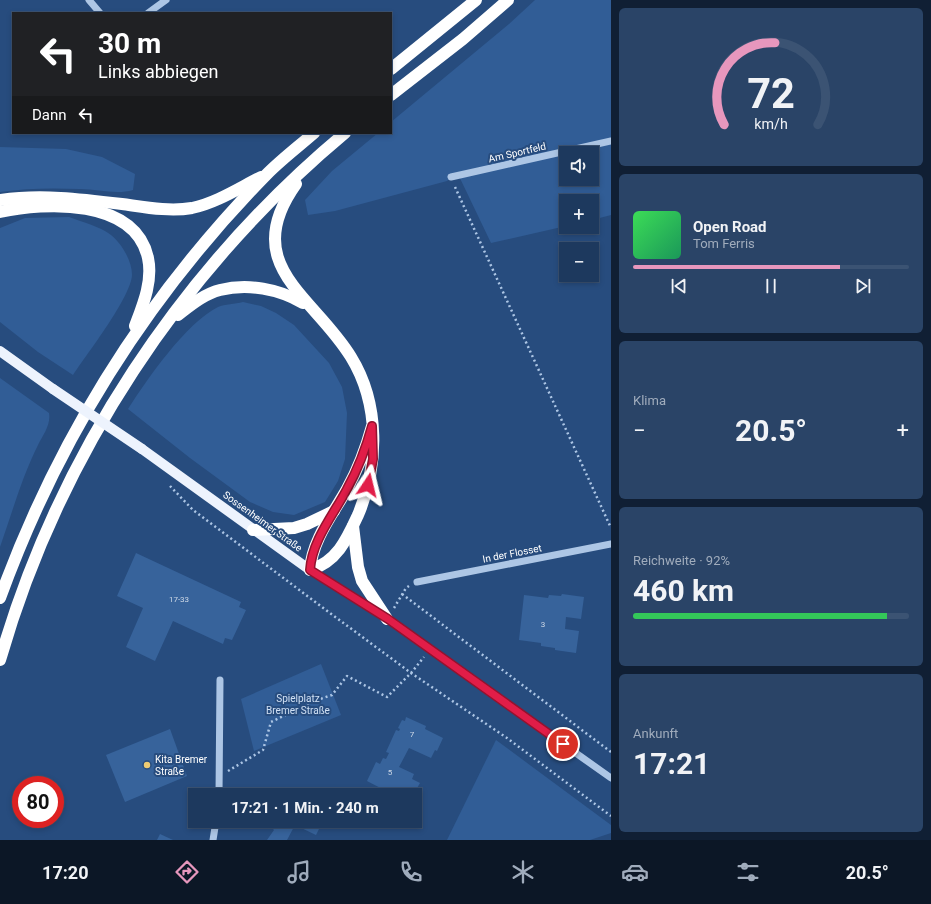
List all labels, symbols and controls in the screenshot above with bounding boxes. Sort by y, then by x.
text: 30 m [98,27,161,60]
icon: left [32,28,84,80]
text: Links abbiegen [98,61,218,82]
text: 72 [747,69,795,118]
icon: left [75,104,97,126]
text: Dann [32,106,67,124]
text: km/h [754,116,788,132]
street label: Am Sportfeld [487,141,547,164]
map controls [559,146,599,282]
button: sound [559,146,599,186]
button: + [559,194,599,234]
text: Open Road [693,218,767,236]
text: Tom Ferris [693,236,755,251]
button: − [559,242,599,282]
icon: previous [668,275,690,297]
icon: pause [760,275,782,297]
icon: next [852,275,874,297]
text: Klima [633,393,666,408]
text: 20.5° [735,413,807,448]
text: − [633,418,646,443]
text: + [897,418,909,443]
position arrow [347,464,389,506]
street label: Sossenheimer Straße [221,489,304,554]
street label: In der Flosset [482,542,543,565]
text: Reichweite · 92% [633,553,730,568]
text: 460 km [633,573,734,608]
house number: 17-33 [169,595,189,604]
house number: 3 [541,620,545,629]
park label: Spielplatz Bremer Straße [266,693,330,716]
text: Ankunft [633,726,678,741]
pin [546,727,580,761]
house number: 7 [410,730,415,739]
icon: arrive [552,733,574,755]
text: 17:21 [633,746,710,781]
place label: Kita Bremer Straße [155,754,208,777]
marker: Kita Bremer Straße [142,760,152,770]
house number: 5 [388,768,393,777]
speed limit sign: 80 [12,776,64,828]
text: 17:21 · 1 Min. · 240 m [231,799,379,817]
icon: directions [173,858,201,886]
icon: music [285,858,313,886]
icon: phone [397,858,425,886]
icon: climate [509,858,537,886]
icon: car [621,858,649,886]
icon: filters [734,858,762,886]
text: 17:20 [42,862,88,883]
text: 20.5° [846,862,889,883]

